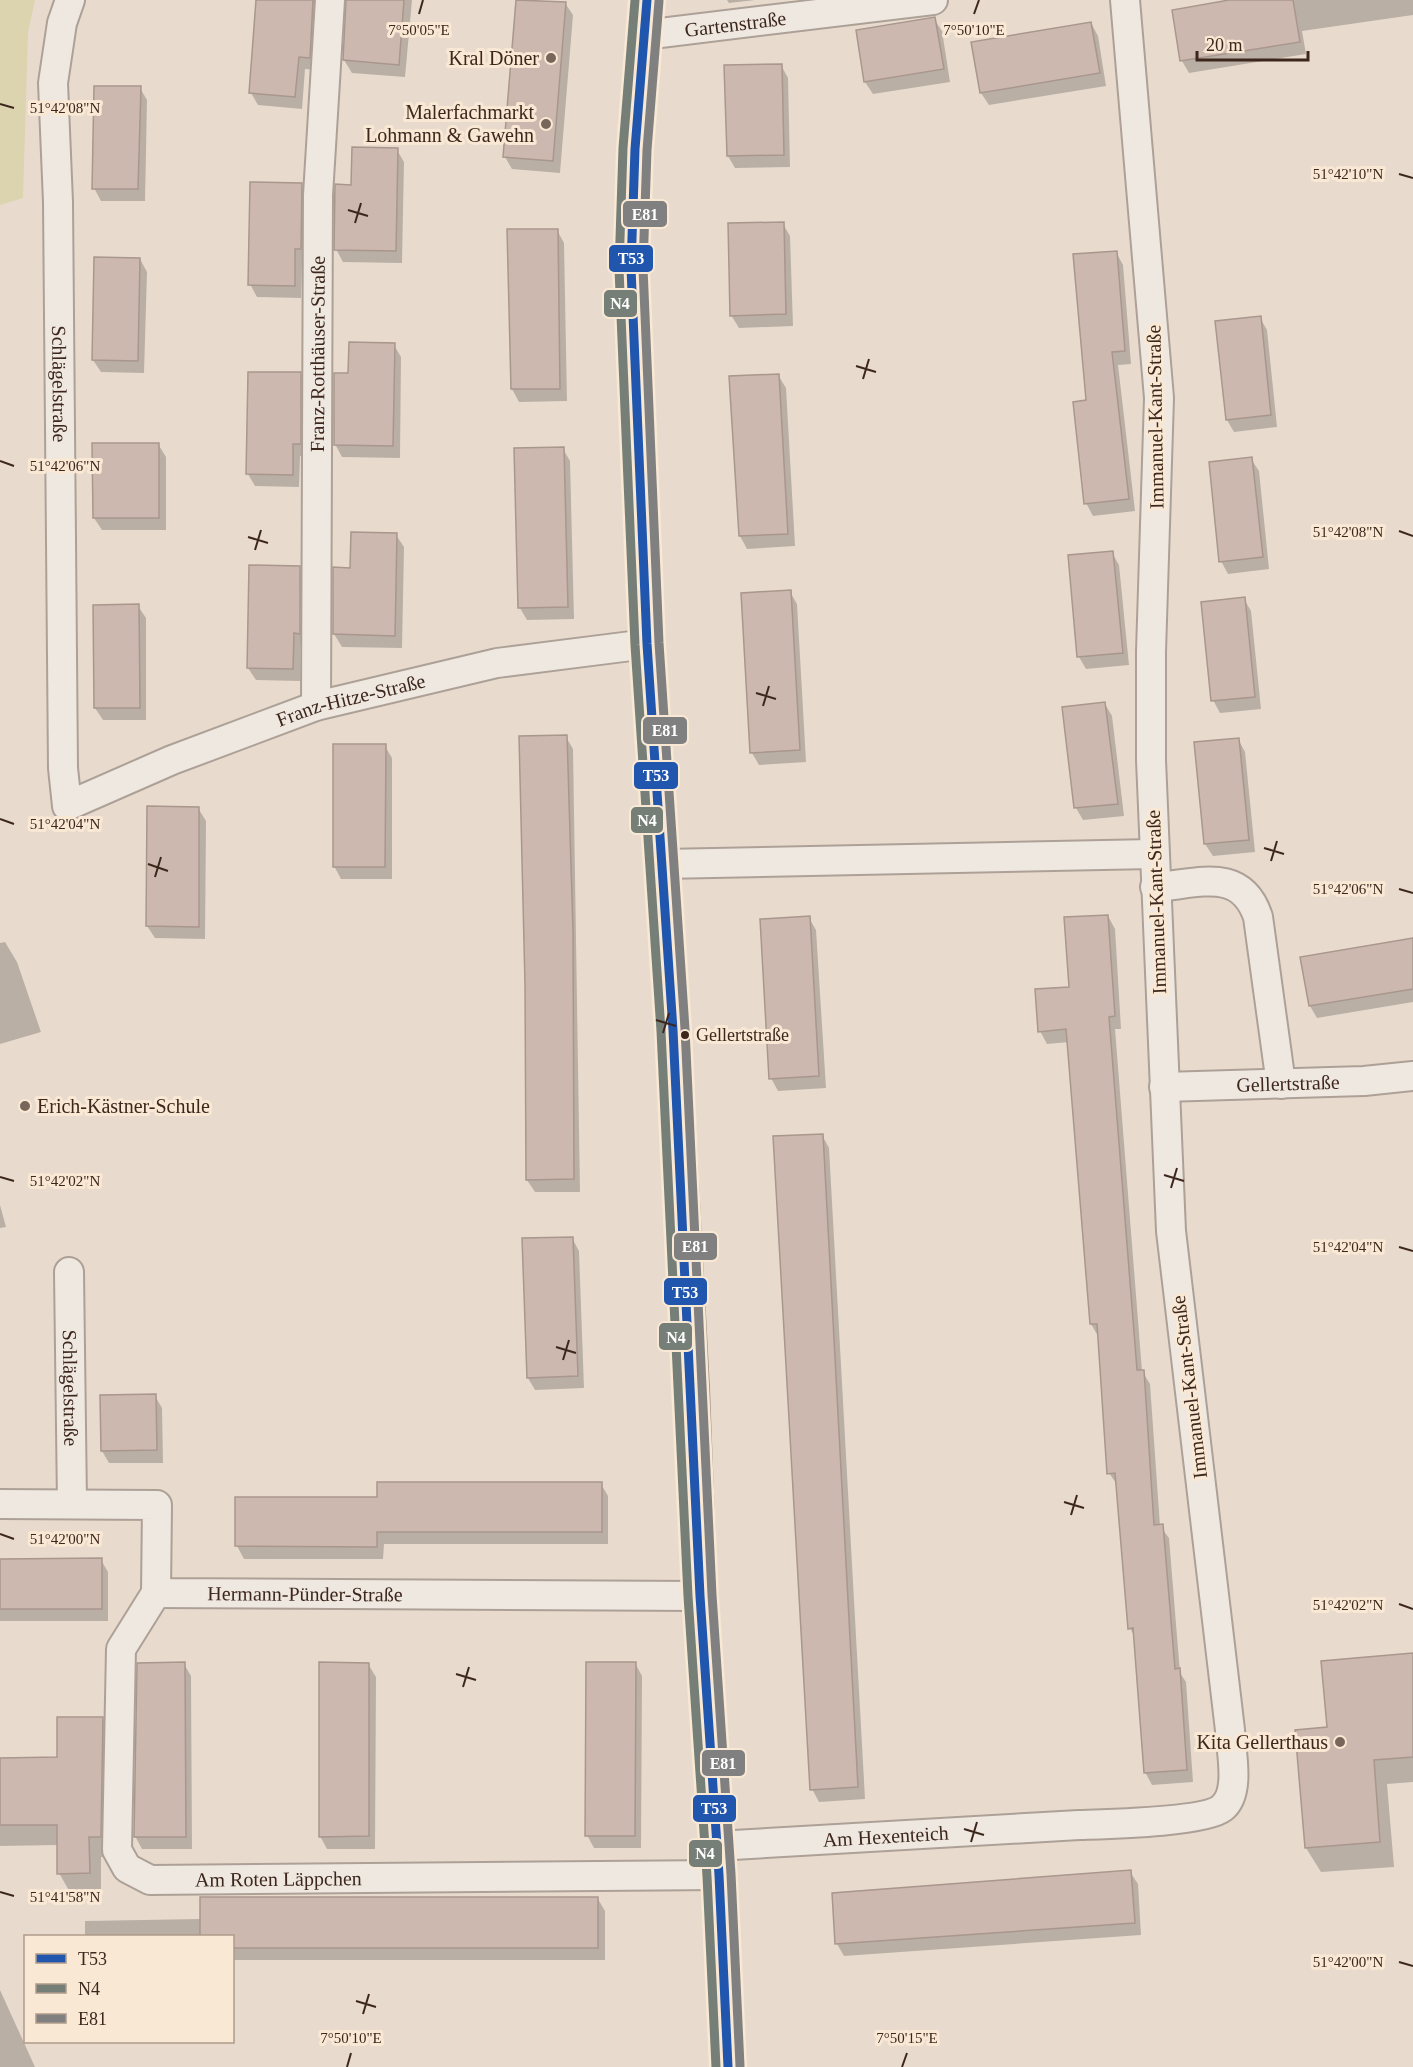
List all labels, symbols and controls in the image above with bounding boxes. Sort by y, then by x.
street label: Gartenstraße [683,7,788,41]
text: 7°50'05"E [388,22,450,38]
text: 7°50'10"E [943,22,1005,38]
scale bar [1197,24,1308,62]
text: 20 m [1206,35,1243,55]
place label: Kral Döner [448,47,539,69]
marker: Kral Döner [544,51,558,65]
text: 51°42'08"N [30,100,100,116]
place label: Malerfachmarkt Lohmann & Gawehn [365,101,534,146]
marker: Malerfachmarkt Lohmann & Gawehn [539,117,553,131]
text: 51°42'10"N [1313,166,1383,182]
line badge: E81 [622,200,668,228]
text: E81 [632,206,658,223]
line badge: T53 [608,244,654,273]
text: T53 [618,250,644,267]
street label: Franz-Rotthäuser-Straße [306,256,329,452]
line badge: N4 [603,289,638,318]
text: N4 [610,295,630,312]
street label: Schlägelstraße [47,325,71,442]
street label: Immanuel-Kant-Straße [1142,325,1168,509]
text: 51°42'06"N [30,458,100,474]
text: 51°42'08"N [1313,524,1383,540]
street label: Franz-Hitze-Straße [273,669,428,731]
line badge: E81 [642,716,688,745]
text: E81 [652,722,678,739]
line badge: T53 [633,761,679,790]
text: T53 [643,767,669,784]
line badge: N4 [630,806,664,834]
street label: Immanuel-Kant-Straße [1142,809,1170,995]
text: N4 [637,812,657,829]
text: 51°42'04"N [30,816,100,832]
text: 51°42'06"N [1313,881,1383,897]
place label: Gellertstraße [696,1025,789,1045]
marker: Gellertstraße [679,1029,691,1041]
street label: Gellertstraße [1236,1071,1340,1096]
place label: Erich-Kästner-Schule [37,1095,210,1117]
marker: Erich-Kästner-Schule [18,1099,32,1113]
text: 51°42'02"N [30,1173,100,1189]
line badge: E81 [673,1232,718,1261]
text: E81 [682,1238,708,1255]
text: 51°42'04"N [1313,1239,1383,1255]
line badge: T53 [663,1277,708,1306]
text: T53 [672,1284,698,1301]
street label: Immanuel-Kant-Straße [1167,1294,1211,1480]
line badge: N4 [658,1322,693,1351]
street label: Schlägelstraße [58,1329,82,1447]
text: N4 [666,1329,686,1346]
text: 51°42'00"N [30,1531,100,1547]
street label: Hermann-Pünder-Straße [207,1582,403,1605]
text: 51°42'02"N [1313,1597,1383,1613]
place label: Kita Gellerthaus [1196,1731,1328,1753]
marker: Kita Gellerthaus [1333,1735,1347,1749]
line badge: E81 [701,1749,746,1777]
text: E81 [710,1755,736,1772]
line badge: T53 [692,1794,737,1823]
text: T53 [701,1800,727,1817]
street label: Am Hexenteich [822,1822,949,1851]
line badge: N4 [688,1839,723,1868]
text: N4 [695,1845,715,1862]
street label: Am Roten Läppchen [195,1867,362,1891]
text: 51°41'58"N [30,1889,100,1905]
legend [24,1935,234,2043]
text: T53 [78,1949,107,1969]
text: 51°42'00"N [1313,1954,1383,1970]
text: N4 [78,1979,100,1999]
text: E81 [78,2009,107,2029]
text: 7°50'10"E [320,2030,382,2046]
text: 7°50'15"E [876,2030,938,2046]

